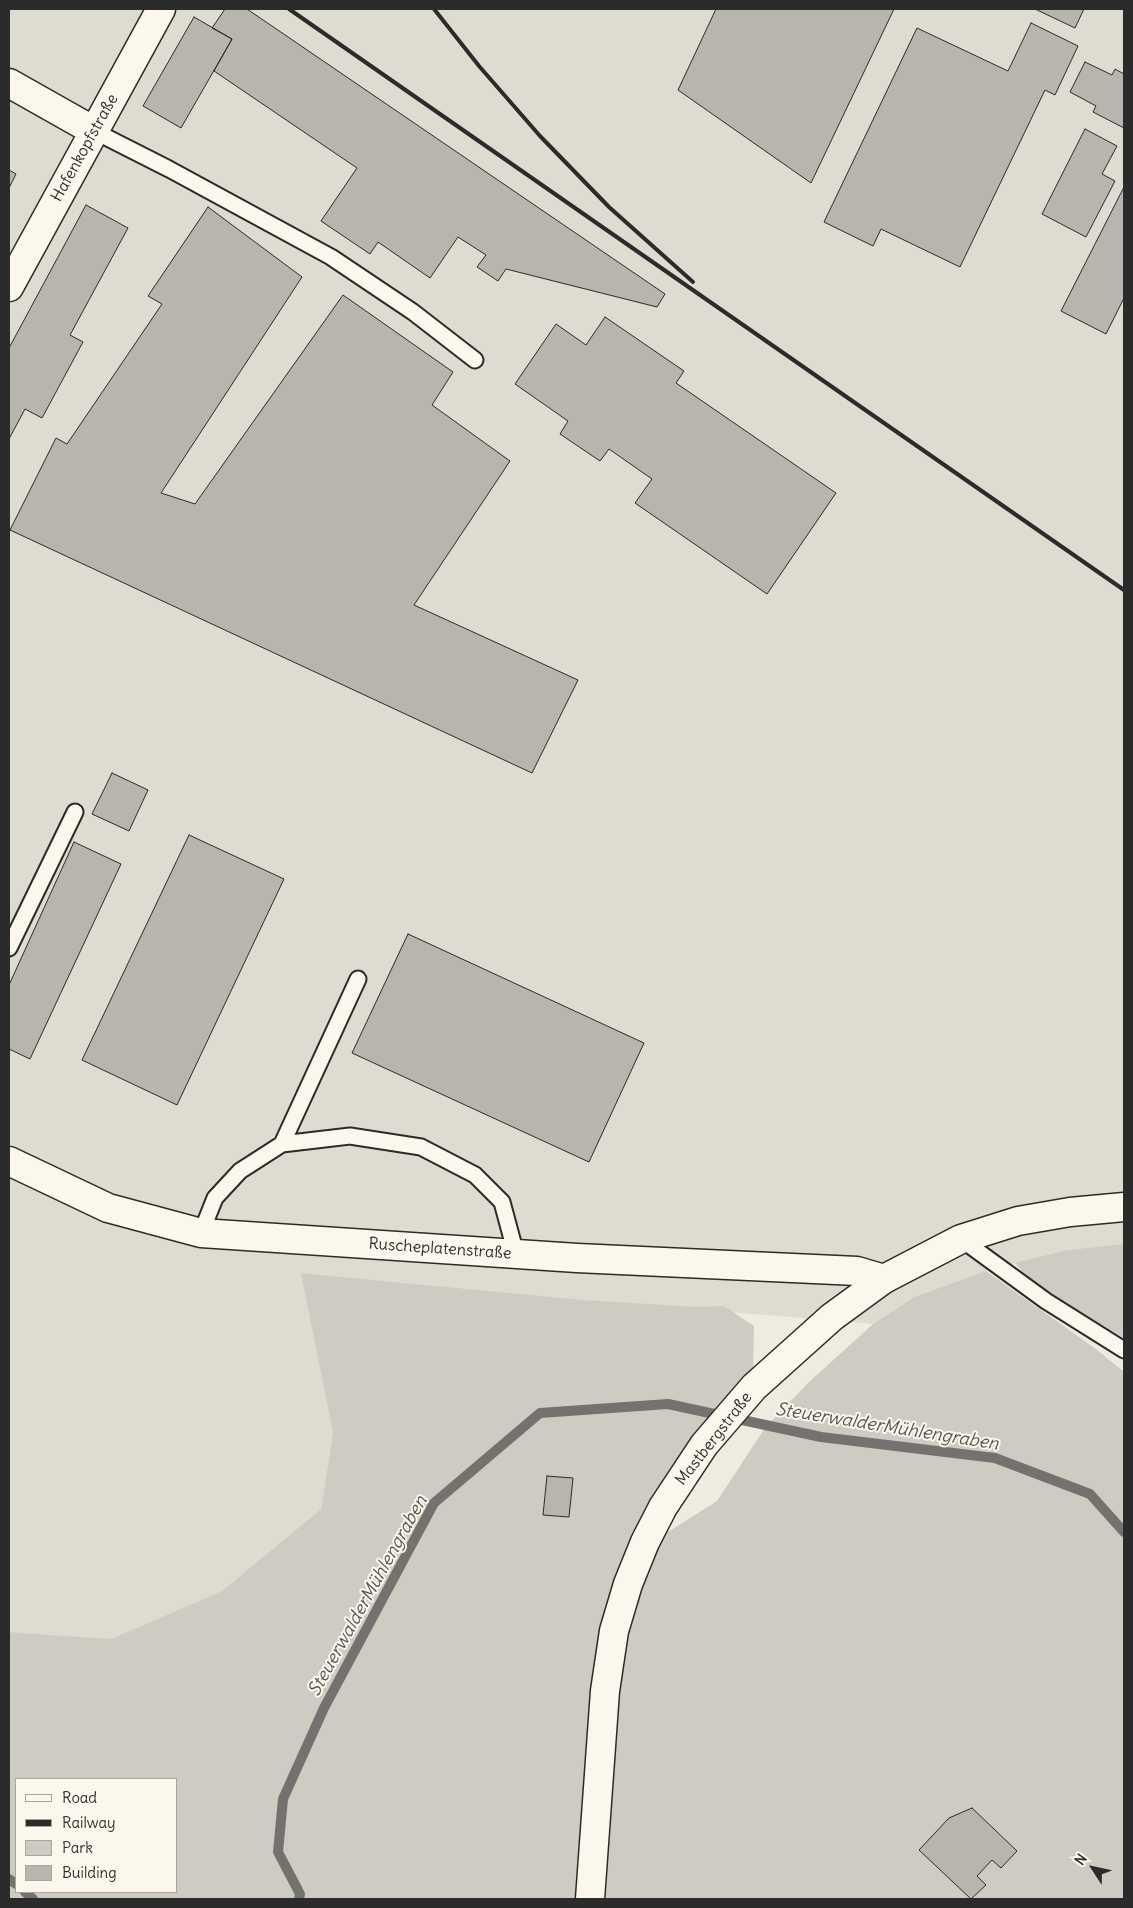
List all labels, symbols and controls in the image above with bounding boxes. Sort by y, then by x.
street label: Hafenkopfstraße [47,91,123,205]
street label: Ruscheplatenstraße [368,1234,512,1264]
street label: Mastbergstraße [672,1389,756,1489]
water label: SteuerwalderMühlengraben [774,1399,1000,1455]
water label: SteuerwalderMühlengraben [304,1492,432,1700]
legend [15,1778,178,1893]
text: Road [62,1788,97,1807]
text: Railway [62,1813,116,1832]
text: Park [62,1838,93,1857]
north arrow [1068,1843,1118,1893]
text: N [1071,1850,1091,1869]
text: Building [62,1863,117,1882]

